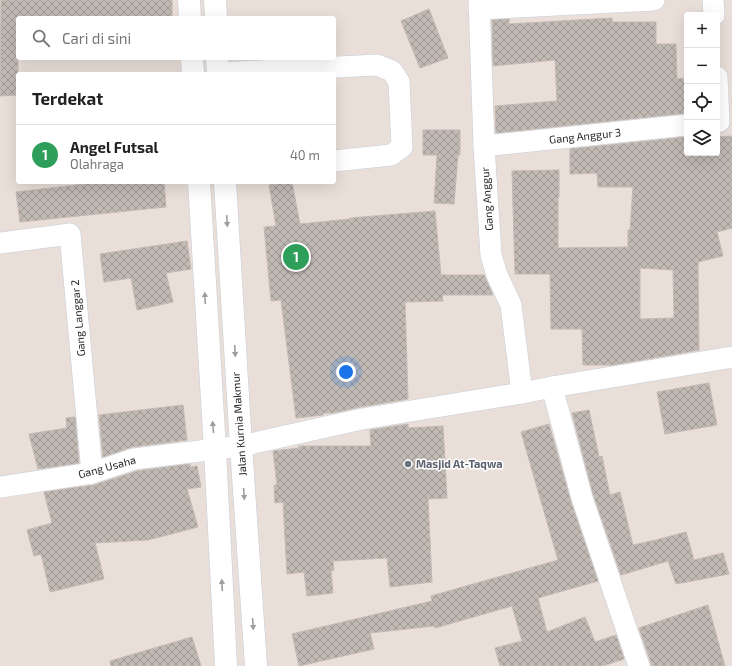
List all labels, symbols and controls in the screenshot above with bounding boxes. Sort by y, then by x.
map controls [684,12,720,156]
button: + [684,12,720,48]
search box [16,16,336,60]
icon: search [30,27,52,49]
text: Cari di sini [62,29,131,47]
button: − [684,48,720,84]
button: locate [684,84,720,120]
text: Terdekat [32,88,103,108]
button: layers [684,120,720,156]
street label: Gang Anggur 3 [548,125,622,146]
text: Angel Futsal [70,138,158,156]
text: 1 [42,147,48,163]
text: 40 m [290,147,320,163]
text: Olahraga [70,156,124,172]
street label: Gang Anggur [478,166,495,231]
one-way arrow [223,215,230,227]
pin: 1 [283,242,309,272]
street label: Gang Langgar 2 [68,279,87,357]
one-way arrow [202,292,209,304]
one-way arrow [231,345,238,357]
your location [336,362,356,382]
street label: Jalan Kurnia Makmur [228,371,249,477]
one-way arrow [210,421,217,433]
street label: Gang Usaha [77,453,137,480]
place label: Masjid At-Taqwa [416,457,502,471]
marker: Masjid At-Taqwa [403,459,413,469]
one-way arrow [240,488,247,500]
one-way arrow [218,579,225,591]
one-way arrow [250,618,257,630]

